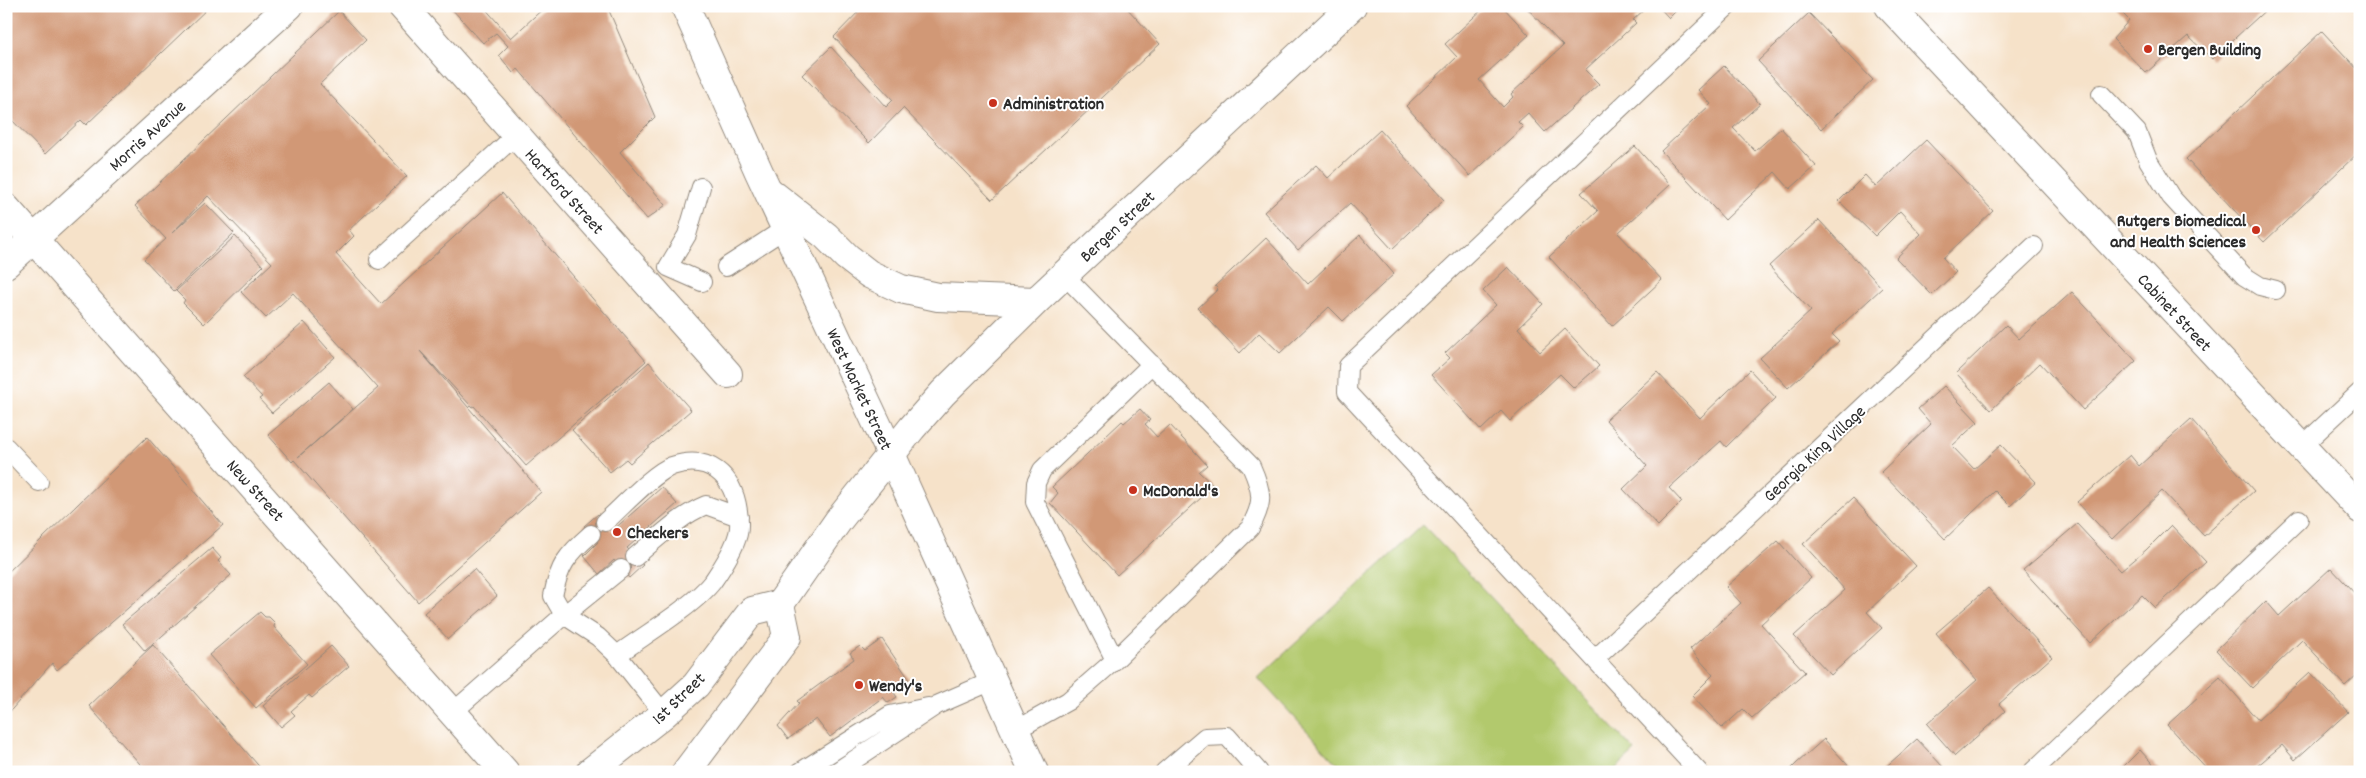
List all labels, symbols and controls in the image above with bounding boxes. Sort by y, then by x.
place label: Bergen Building [2158,39,2261,64]
marker: Bergen Building [2142,43,2154,55]
place label: Administration [1003,93,1104,118]
street label: Morris Avenue [105,95,193,178]
marker: Administration [987,97,999,109]
street label: Hartford Street [518,144,609,242]
street label: Bergen Street [1075,186,1162,269]
place label: Rutgers Biomedical and Health Sciences [2110,210,2247,256]
marker: Rutgers Biomedical and Health Sciences [2250,224,2262,236]
street label: Cabinet Street [2130,269,2216,359]
street label: West Market Street [818,325,897,456]
street label: Georgia King Village [1759,401,1873,509]
street label: New Street [219,455,289,529]
place label: McDonald's [1143,480,1219,505]
marker: McDonald's [1127,484,1139,496]
place label: Checkers [627,522,689,547]
marker: Checkers [611,526,623,538]
street label: 1st Street [647,668,712,732]
place label: Wendy's [869,675,923,700]
marker: Wendy's [853,679,865,691]

